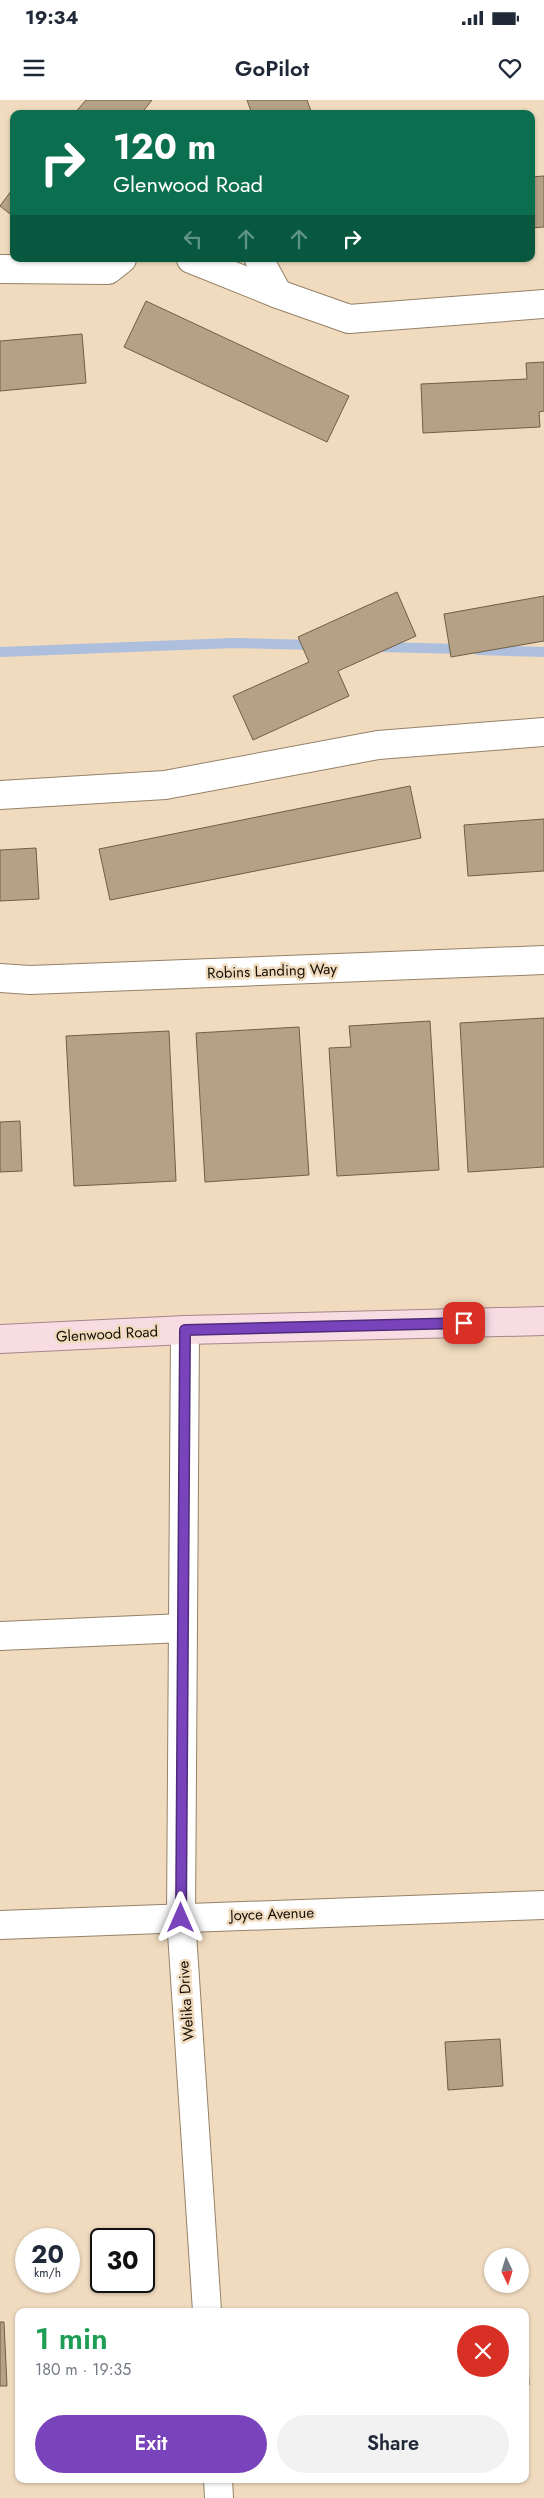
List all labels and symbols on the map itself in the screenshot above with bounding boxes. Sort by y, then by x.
street label: Robins Landing Way [207,958,338,984]
pin [443,1302,485,1344]
street label: Glenwood Road [55,1320,159,1348]
position arrow [154,1891,206,1943]
street label: Joyce Avenue [228,1902,315,1927]
street label: Welika Drive [172,1960,200,2042]
speed limit sign: 30 [90,2228,155,2293]
north arrow [484,2248,529,2292]

